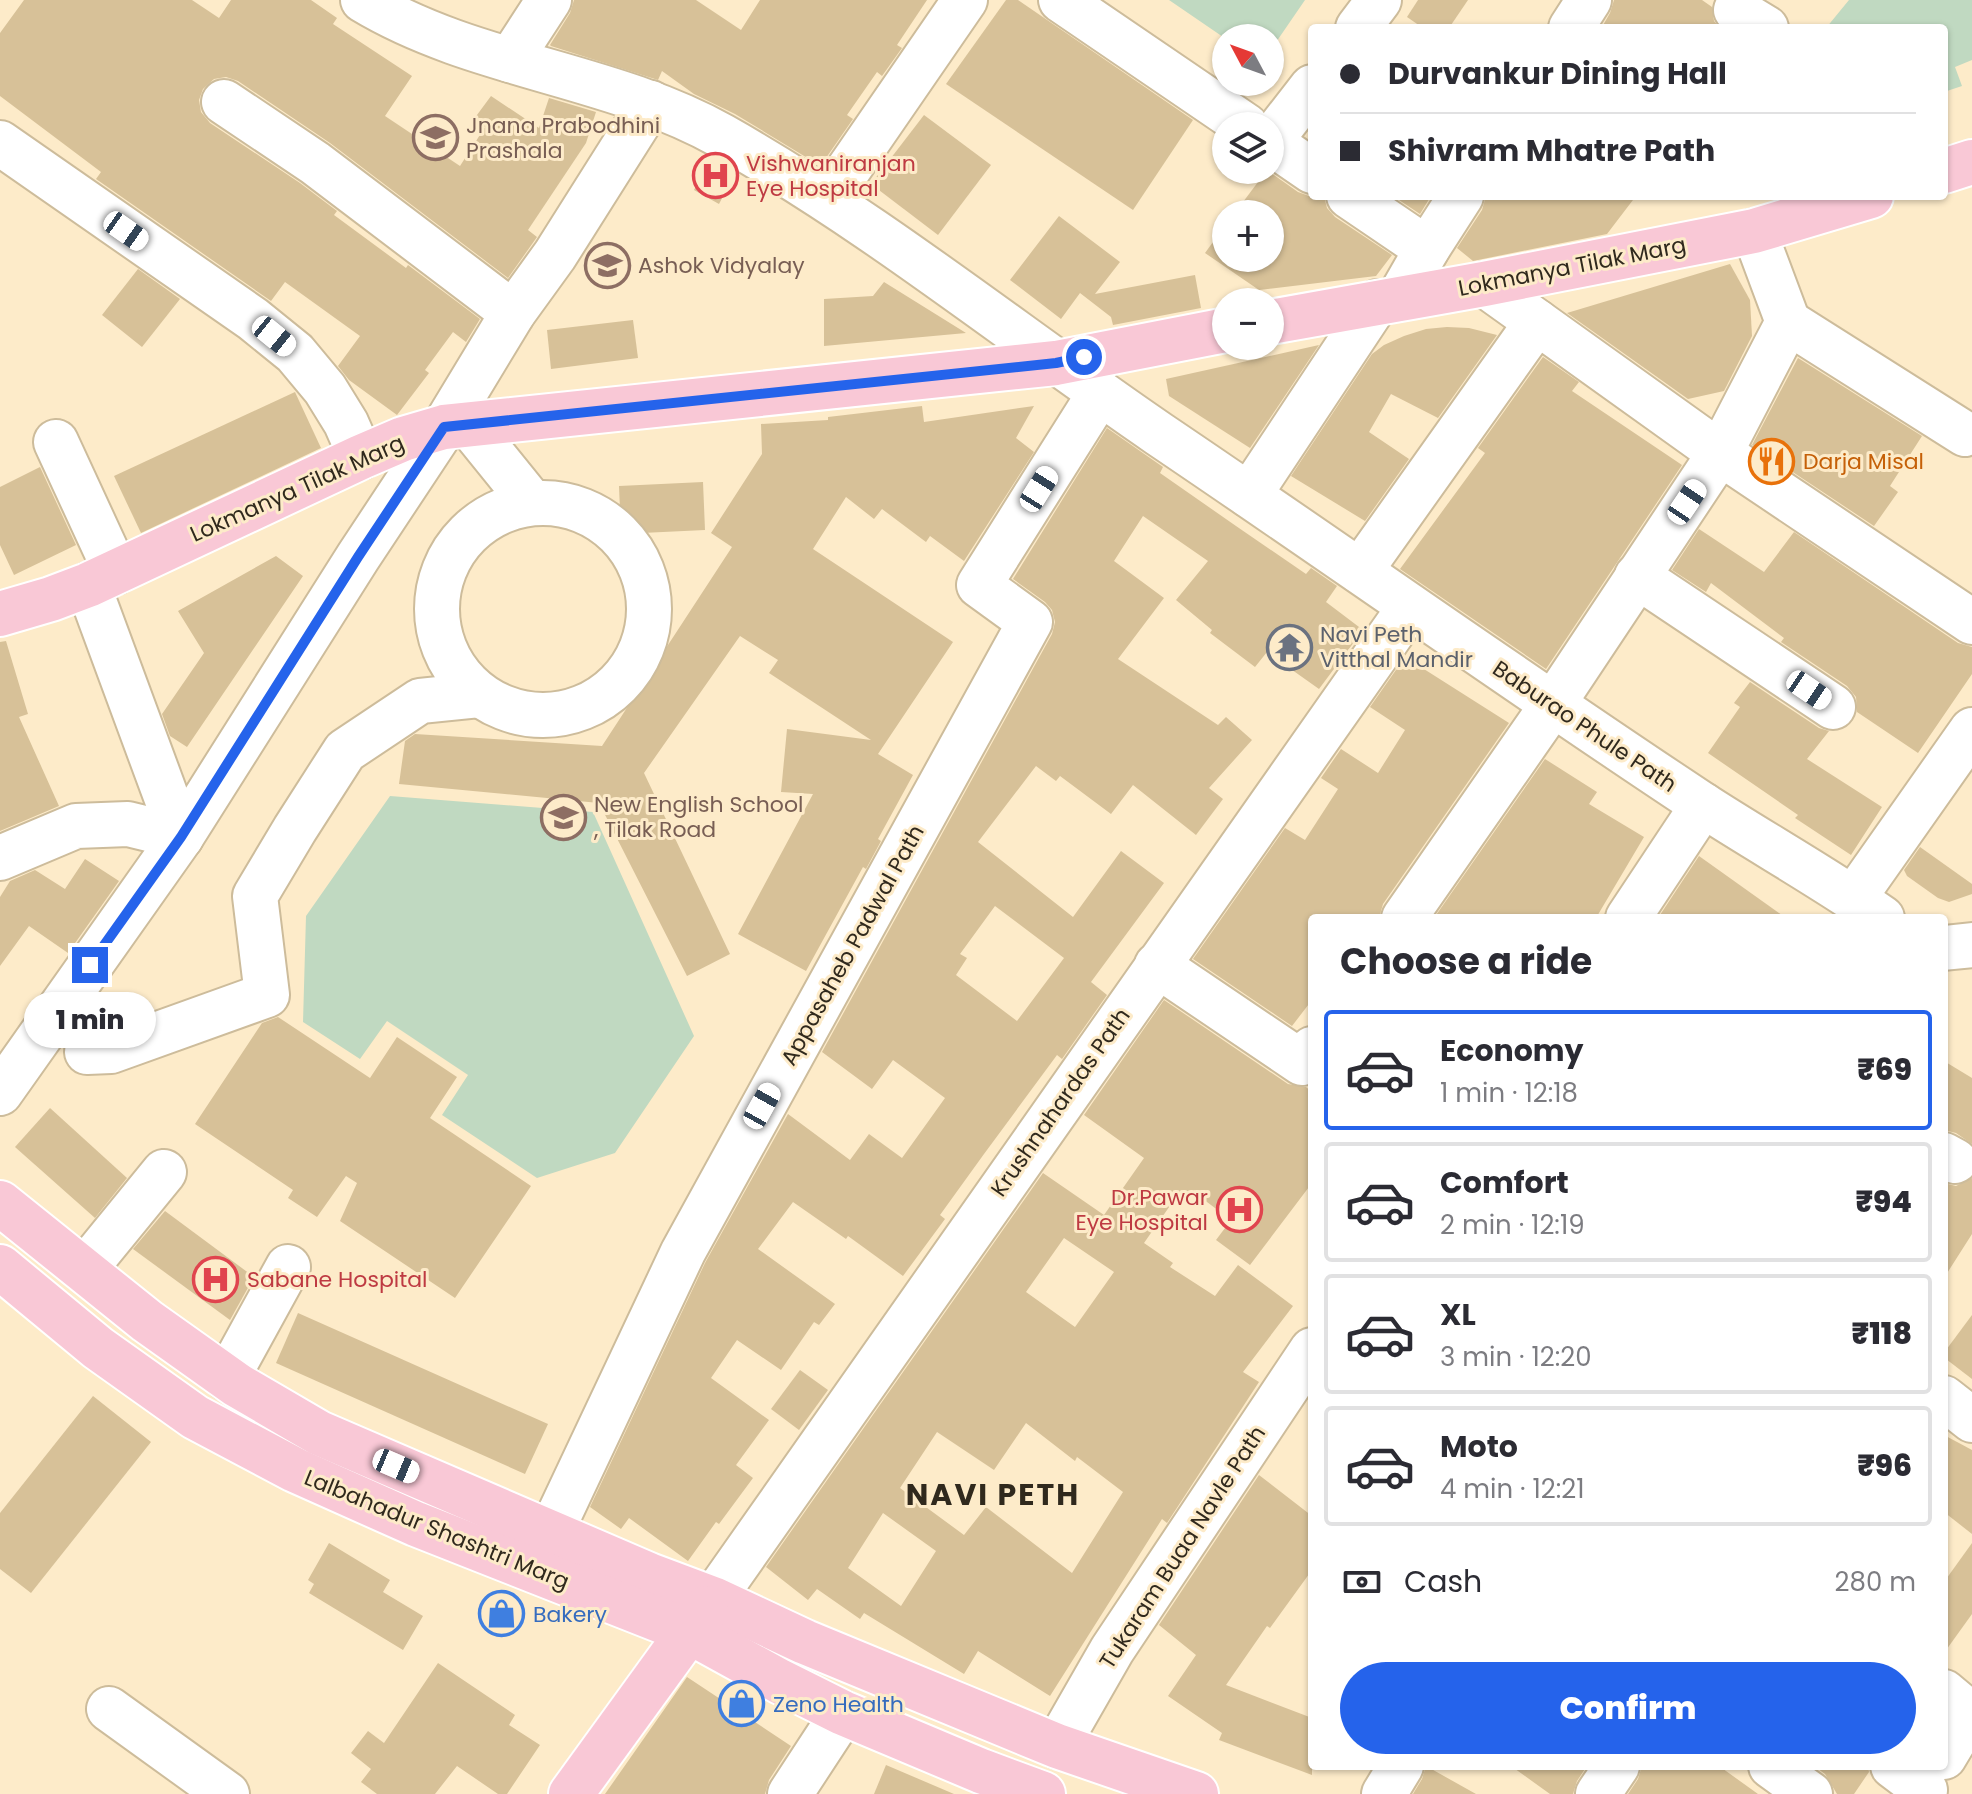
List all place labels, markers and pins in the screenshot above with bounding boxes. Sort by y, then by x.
place label: Jnana Prabodhini Prashala [466,110,660,166]
school or university icon: Jnana Prabodhini Prashala [411,114,459,162]
place label: Vishwaniranjan Eye Hospital [746,148,916,204]
hospital icon: Vishwaniranjan Eye Hospital [691,152,739,200]
school or university icon: Ashok Vidyalay [583,241,631,289]
place label: Ashok Vidyalay [638,250,805,281]
restaurant icon: Darja Misal [1748,437,1796,485]
place label: Darja Misal [1803,446,1924,477]
place label: Navi Peth Vitthal Mandir [1320,619,1473,675]
temple icon: Navi Peth Vitthal Mandir [1265,623,1313,671]
place label: New English School , Tilak Road [593,789,803,845]
school or university icon: New English School , Tilak Road [539,793,587,841]
place label: Dr.Pawar Eye Hospital [1075,1182,1208,1238]
hospital icon: Dr.Pawar Eye Hospital [1215,1186,1263,1234]
hospital icon: Sabane Hospital [192,1255,240,1303]
place label: Sabane Hospital [247,1264,428,1295]
shop icon: Bakery [478,1590,526,1638]
place label: Bakery [533,1599,608,1630]
shop icon: Zeno Health [718,1680,766,1728]
place label: Zeno Health [773,1689,904,1720]

